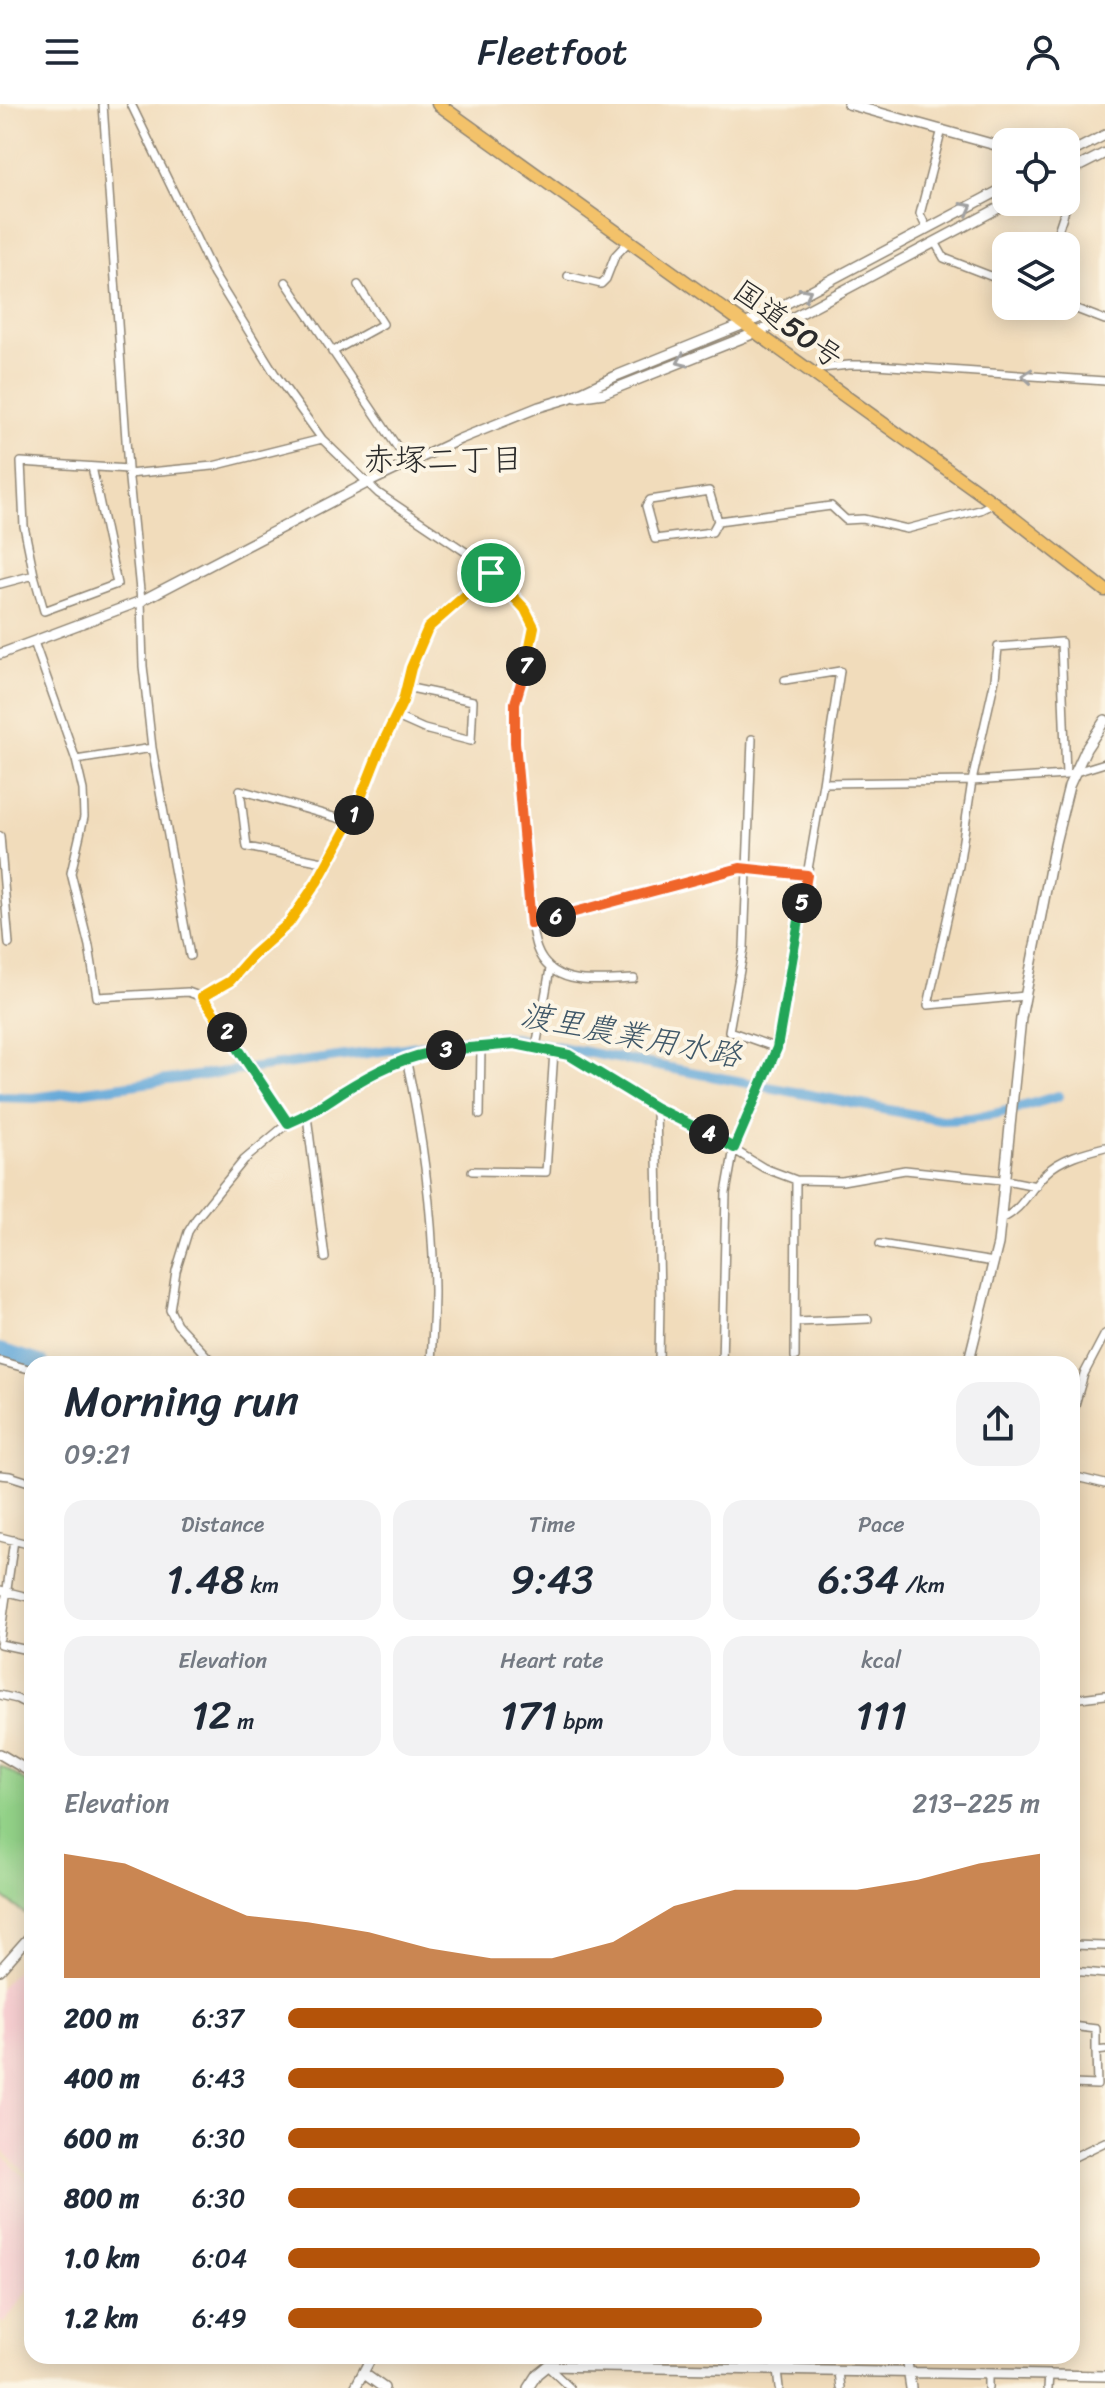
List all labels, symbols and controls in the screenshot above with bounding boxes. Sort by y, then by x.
text: Fleetfoot [477,20,628,84]
icon: menu [40,30,84,74]
icon: person [1021,30,1065,74]
map controls [992,128,1080,320]
button: locate [992,128,1080,216]
one-way arrow [958,202,973,217]
button: layers [992,232,1080,320]
street label: 国道50号 [721,265,855,383]
one-way arrow [798,287,812,303]
one-way arrow [676,351,691,367]
one-way arrow [1020,368,1033,385]
district label: 赤塚二丁目 [363,431,523,488]
pin [457,539,525,607]
icon: arrive [469,551,513,595]
pin: 7 [506,646,546,686]
text: 7 [520,646,532,685]
pin: 1 [334,795,374,835]
text: 1 [349,795,359,834]
pin: 5 [782,883,822,923]
text: 5 [795,883,809,922]
pin: 6 [536,897,576,937]
text: 6 [550,897,562,936]
water label: 渡里農業用水路 [516,986,748,1085]
pin: 2 [207,1012,247,1052]
text: 2 [221,1012,233,1051]
pin: 3 [426,1030,466,1070]
text: 3 [440,1030,452,1069]
pin: 4 [689,1114,729,1154]
text: 4 [702,1114,716,1153]
text: Morning run [64,1362,299,1440]
button: share [956,1382,1040,1466]
text: 09:21 [64,1431,130,1477]
text: Distance [181,1505,264,1544]
text: Time [529,1505,575,1544]
text: Pace [858,1505,905,1544]
text: 1.48 [166,1544,245,1615]
text: 9:43 [510,1544,594,1615]
text: 6:34 [818,1544,900,1615]
text: km [245,1566,279,1605]
text: /km [900,1566,945,1605]
text: Elevation [178,1641,267,1680]
text: Heart rate [500,1641,604,1680]
text: kcal [861,1641,901,1680]
text: 12 [191,1680,231,1751]
text: 171 [500,1680,557,1751]
text: 111 [856,1680,907,1751]
text: m [231,1702,254,1741]
text: bpm [557,1702,604,1741]
text: Elevation [64,1780,169,1826]
text: 213–225 m [912,1780,1040,1826]
text: 200 m [64,1995,139,2041]
text: 6:37 [192,1995,244,2041]
text: 400 m [64,2055,140,2101]
text: 6:43 [192,2055,245,2101]
text: 600 m [64,2115,138,2161]
text: 6:30 [192,2115,245,2161]
text: 800 m [64,2175,139,2221]
text: 6:30 [192,2175,245,2221]
text: 1.0 km [64,2235,140,2281]
text: 6:04 [192,2235,247,2281]
text: 1.2 km [64,2295,139,2341]
text: 6:49 [192,2295,247,2341]

